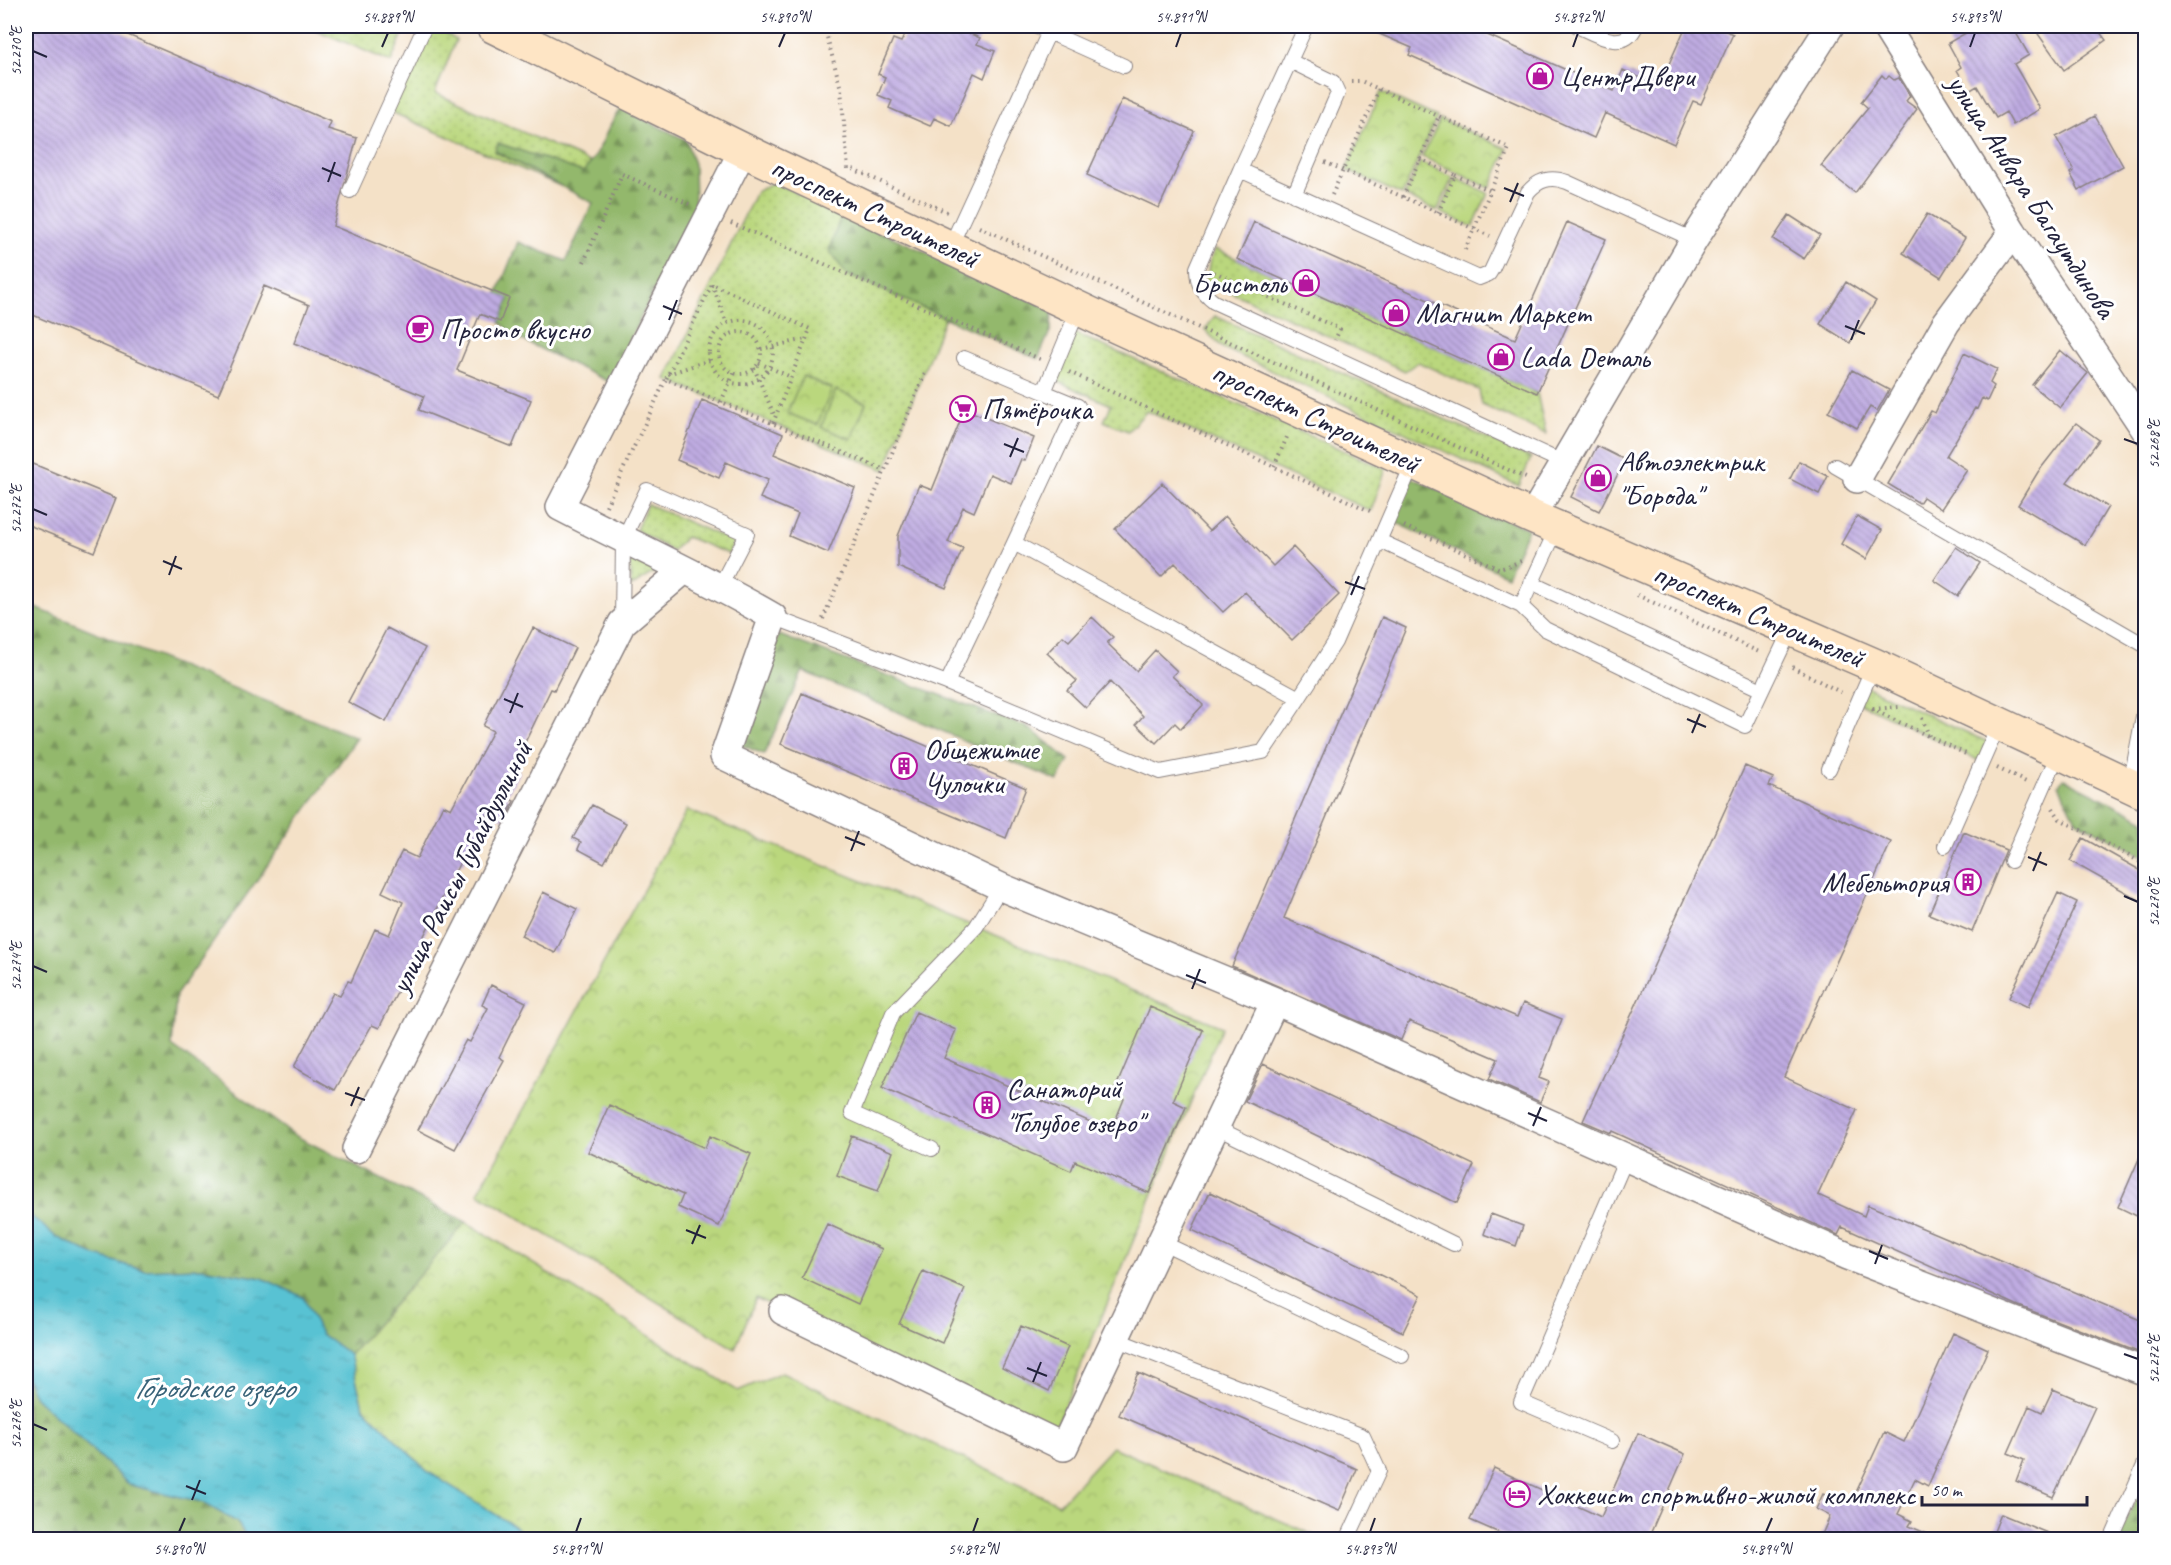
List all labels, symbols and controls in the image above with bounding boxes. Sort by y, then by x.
text: 54.889°N [363,8,416,27]
text: 54.890°N [760,8,813,27]
text: 54.891°N [1156,8,1209,27]
text: 54.892°N [1553,8,1606,27]
text: 54.893°N [1950,8,2003,27]
text: 52.270°E [7,24,26,75]
place label: ЦентрДвери [1560,57,1696,95]
shop icon: ЦентрДвери [1525,61,1555,91]
street label: улица Анвара Багаутдинова [1938,65,2126,327]
street label: проспект Строителей [765,147,987,277]
place label: Бристоль [1193,264,1288,302]
shop icon: Бристоль [1291,268,1321,298]
place label: Магнит Маркет [1416,294,1592,332]
shop icon: Магнит Маркет [1381,298,1411,328]
place label: Просто вкусно [440,310,591,348]
cafe icon: Просто вкусно [405,314,435,344]
place label: Lada Dеталь [1520,338,1651,376]
shop icon: Lada Dеталь [1486,342,1516,372]
street label: проспект Строителей [1206,352,1428,482]
place label: Пятёрочка [982,390,1094,428]
supermarket icon: Пятёрочка [948,394,978,424]
text: 52.268°E [2145,417,2164,468]
place label: Автоэлектрик "Борода" [1618,442,1766,514]
shop icon: Автоэлектрик "Борода" [1583,463,1613,493]
text: 52.272°E [7,482,26,533]
street label: проспект Строителей [1648,553,1872,677]
place label: Общежитие Чулочки [924,730,1040,802]
street label: улица Раисы Губайдуллиной [380,733,542,1002]
building icon: Общежитие Чулочки [889,751,919,781]
place label: Мебельтория [1822,863,1951,901]
building icon: Мебельтория [1953,867,1983,897]
text: 52.270°E [2145,875,2164,926]
text: 52.274°E [7,939,26,990]
place label: Санаторий "Голубое озеро" [1006,1069,1149,1141]
building icon: Санаторий "Голубое озеро" [972,1090,1002,1120]
text: 52.272°E [2145,1332,2164,1383]
water label: Городское озеро [134,1367,298,1408]
text: 52.276°E [7,1397,26,1448]
scale bar [1922,1469,2087,1507]
place label: Хоккеист спортивно-жилой комплекс [1537,1475,1916,1513]
hotel icon: Хоккеист спортивно-жилой комплекс [1502,1479,1532,1509]
text: 50 m [1931,1479,1964,1501]
text: 54.890°N [154,1540,207,1559]
text: 54.891°N [551,1540,604,1559]
text: 54.892°N [948,1540,1001,1559]
text: 54.893°N [1345,1540,1398,1559]
text: 54.894°N [1741,1540,1794,1559]

